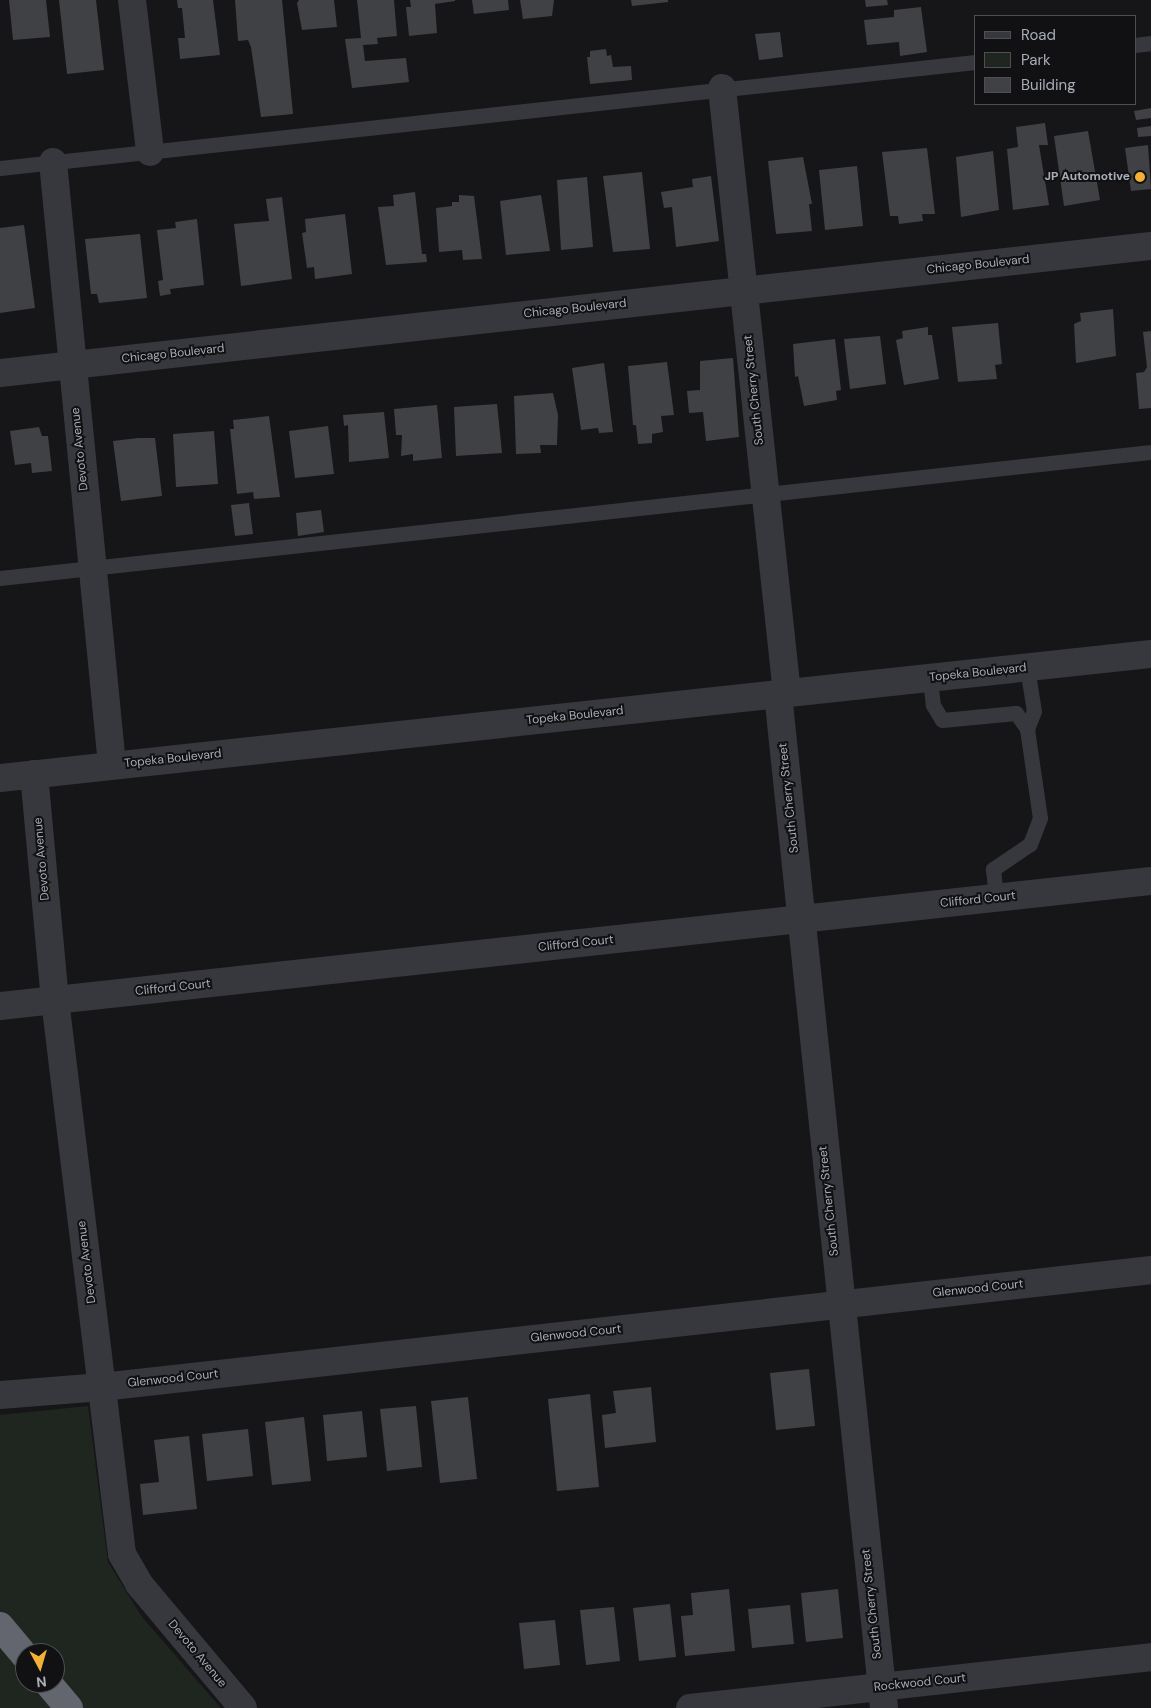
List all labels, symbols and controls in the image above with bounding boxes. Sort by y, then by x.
legend [974,15,1136,105]
text: Road [1021,25,1056,45]
text: Park [1021,50,1051,70]
text: Building [1021,75,1076,95]
place label: JP Automotive [1045,170,1130,184]
marker: JP Automotive [1134,171,1146,183]
street label: Chicago Boulevard [926,252,1030,278]
street label: Chicago Boulevard [523,296,627,322]
street label: South Cherry Street [741,334,767,446]
street label: Chicago Boulevard [121,341,225,367]
street label: Devoto Avenue [68,407,92,491]
street label: Topeka Boulevard [929,661,1027,685]
street label: Topeka Boulevard [526,704,624,728]
street label: South Cherry Street [776,742,802,854]
street label: Topeka Boulevard [124,747,222,771]
street label: Devoto Avenue [31,817,53,901]
street label: Clifford Court [940,889,1016,911]
street label: Clifford Court [538,933,614,955]
street label: Clifford Court [135,977,211,999]
street label: South Cherry Street [816,1145,842,1257]
street label: Devoto Avenue [75,1220,99,1304]
street label: Glenwood Court [932,1277,1024,1301]
street label: Glenwood Court [530,1322,622,1346]
street label: Glenwood Court [127,1367,219,1391]
street label: South Cherry Street [859,1548,885,1660]
street label: Devoto Avenue [165,1617,229,1691]
north arrow [15,1643,65,1693]
street label: Rockwood Court [873,1671,967,1695]
text: N [35,1672,47,1691]

